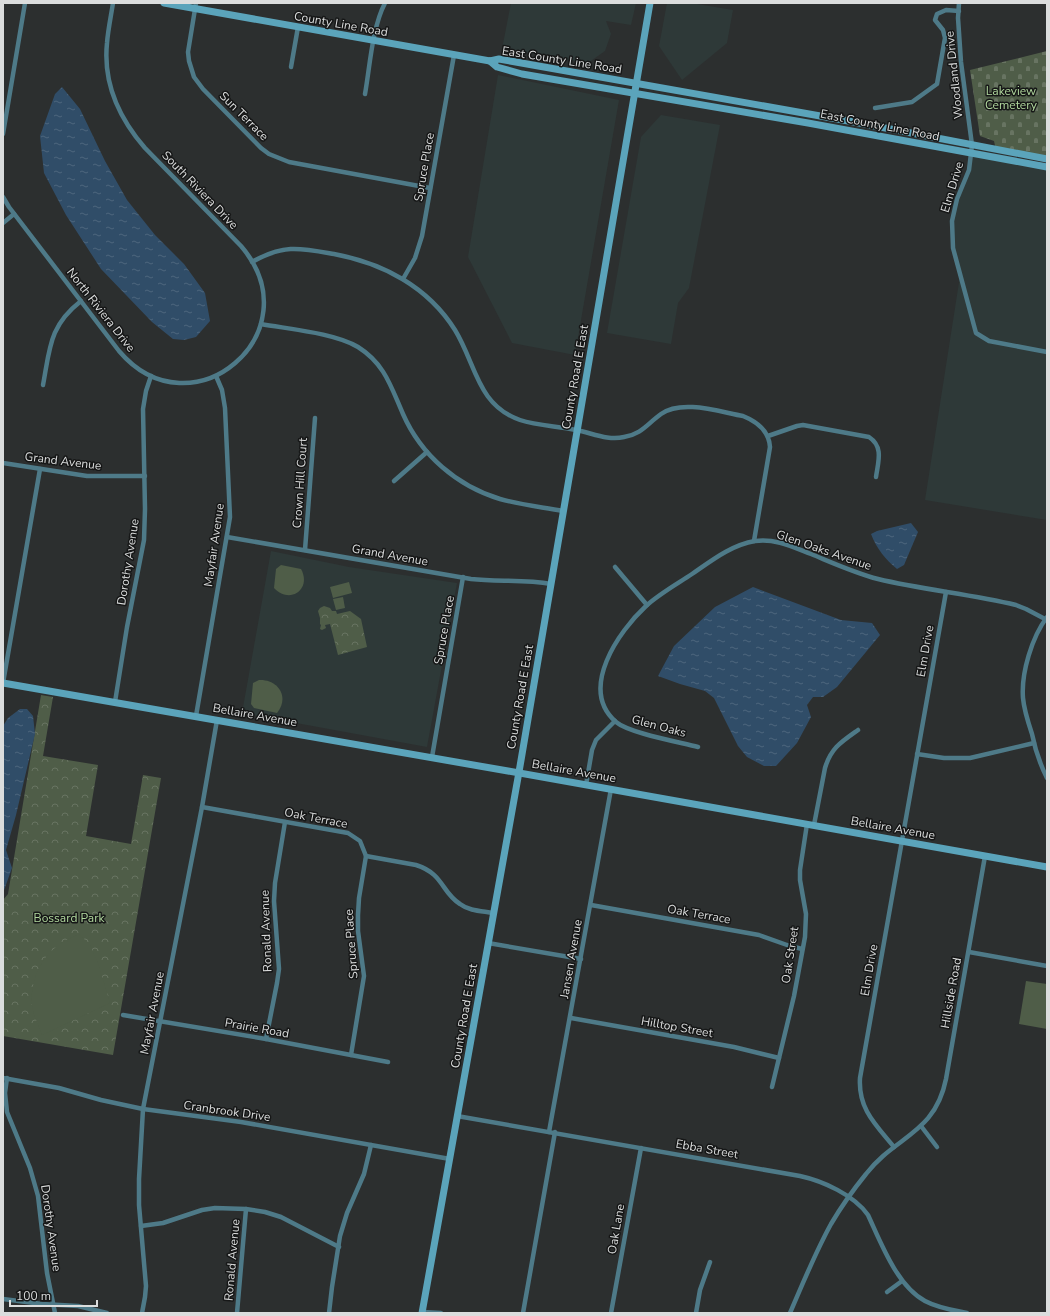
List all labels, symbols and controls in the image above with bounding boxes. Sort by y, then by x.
street label: County Line Road [293,8,389,40]
street label: Woodland Drive [941,30,967,120]
street label: East County Line Road [501,43,623,77]
park label: Lakeview Cemetery [985,83,1038,113]
street label: Sun Terrace [216,88,272,144]
street label: East County Line Road [819,106,941,144]
street label: Spruce Place [410,131,438,203]
street label: South Riviera Drive [158,147,242,233]
street label: Elm Drive [937,160,967,214]
street label: North Riviera Drive [63,265,139,355]
street label: County Road E East [558,323,592,430]
street label: Crown Hill Court [289,436,311,529]
street label: Grand Avenue [24,448,102,474]
street label: Mayfair Avenue [200,502,228,588]
street label: Dorothy Avenue [113,518,143,606]
street label: Glen Oaks Avenue [774,526,874,574]
street label: Grand Avenue [351,540,429,570]
street label: Spruce Place [430,594,458,666]
street label: Elm Drive [913,624,937,678]
street label: County Road E East [503,643,537,750]
street label: Bellaire Avenue [212,700,298,730]
street label: Glen Oaks [630,711,688,741]
street label: Bellaire Avenue [531,756,617,786]
street label: Oak Terrace [283,804,349,832]
street label: Bellaire Avenue [850,813,936,843]
street label: Ronald Avenue [257,890,275,972]
street label: Oak Terrace [666,901,732,927]
street label: Spruce Place [341,909,361,979]
park label: Bossard Park [34,910,105,926]
street label: Jansen Avenue [556,918,586,1001]
street label: Oak Street [778,925,803,985]
street label: Elm Drive [857,943,881,997]
street label: Hillside Road [937,956,965,1030]
street label: County Road E East [447,962,481,1069]
street label: Mayfair Avenue [136,970,168,1056]
street label: Hilltop Street [640,1013,715,1041]
street label: Prairie Road [223,1014,291,1042]
street label: Cranbrook Drive [183,1097,271,1125]
street label: Ebba Street [674,1136,740,1163]
street label: Dorothy Avenue [37,1184,65,1272]
street label: Oak Lane [604,1203,628,1255]
street label: Ronald Avenue [220,1218,244,1302]
scale bar [10,1282,97,1308]
text: 100 m [16,1288,51,1304]

